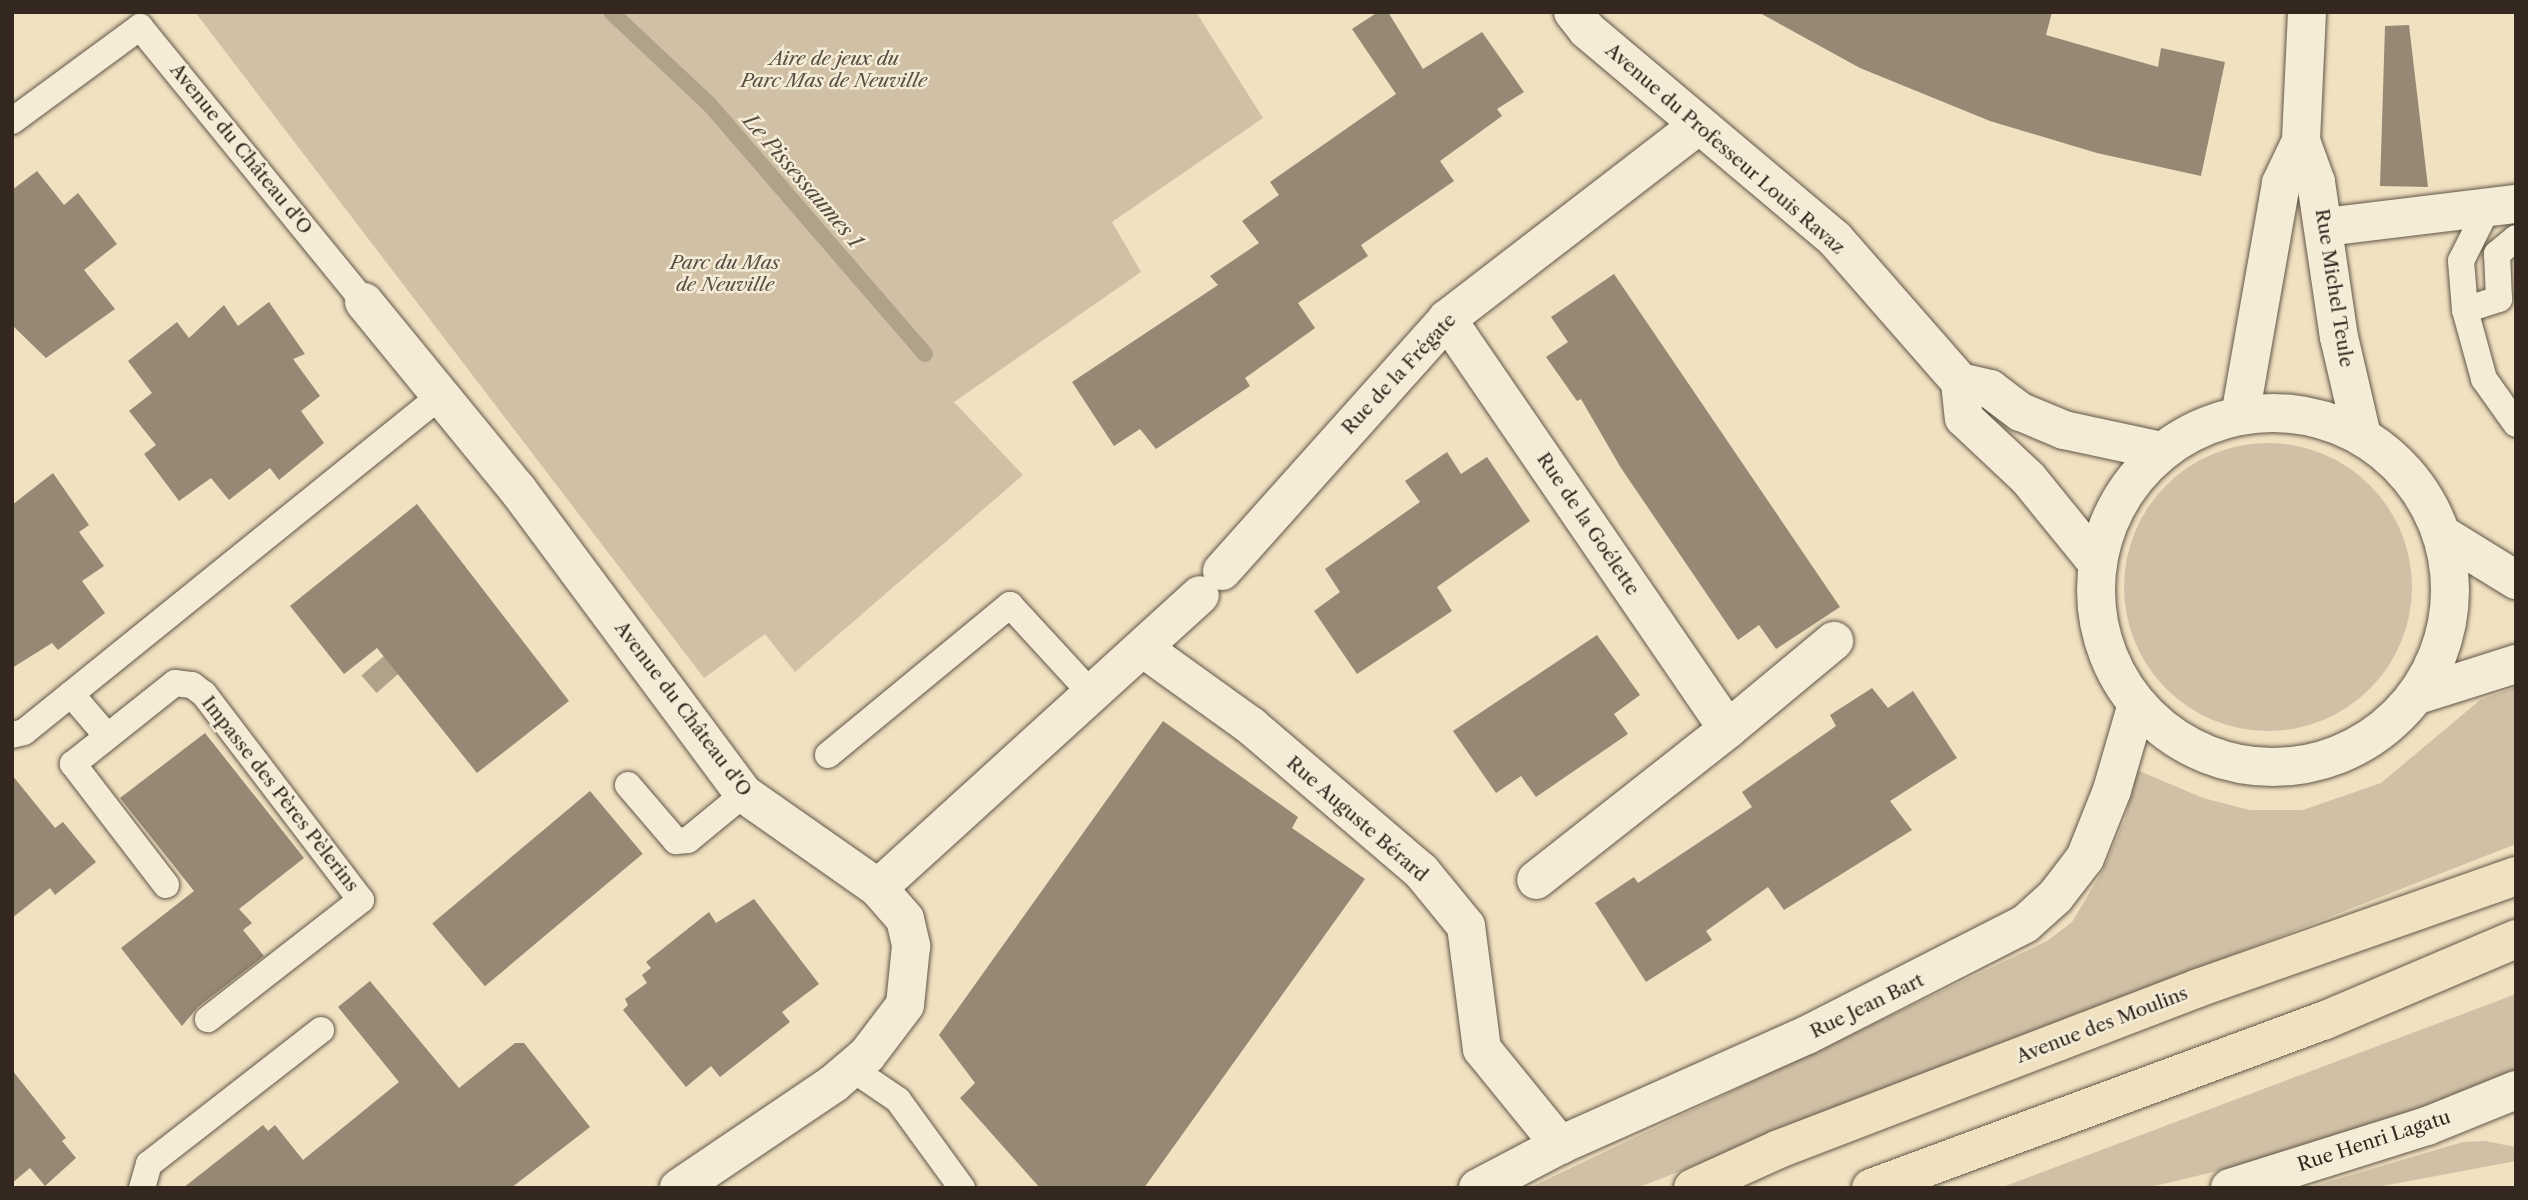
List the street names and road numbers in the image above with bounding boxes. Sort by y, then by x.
street label: Avenue du Professeur Louis Ravaz [1601,39,1849,259]
street label: Avenue du Château d'O [165,59,317,239]
street label: Rue Michel Teule [2310,207,2358,369]
street label: Rue de la Frégate [1337,309,1461,439]
street label: Rue de la Goélette [1532,448,1644,600]
street label: Avenue du Château d'O [610,617,756,801]
street label: Impasse des Pères Pèlerins [197,692,363,896]
street label: Rue Auguste Bérard [1281,751,1433,887]
street label: Rue Jean Bart [1807,969,1927,1043]
street label: Avenue des Moulins [2013,982,2191,1068]
street label: Rue Henri Lagatu [2295,1106,2453,1176]

